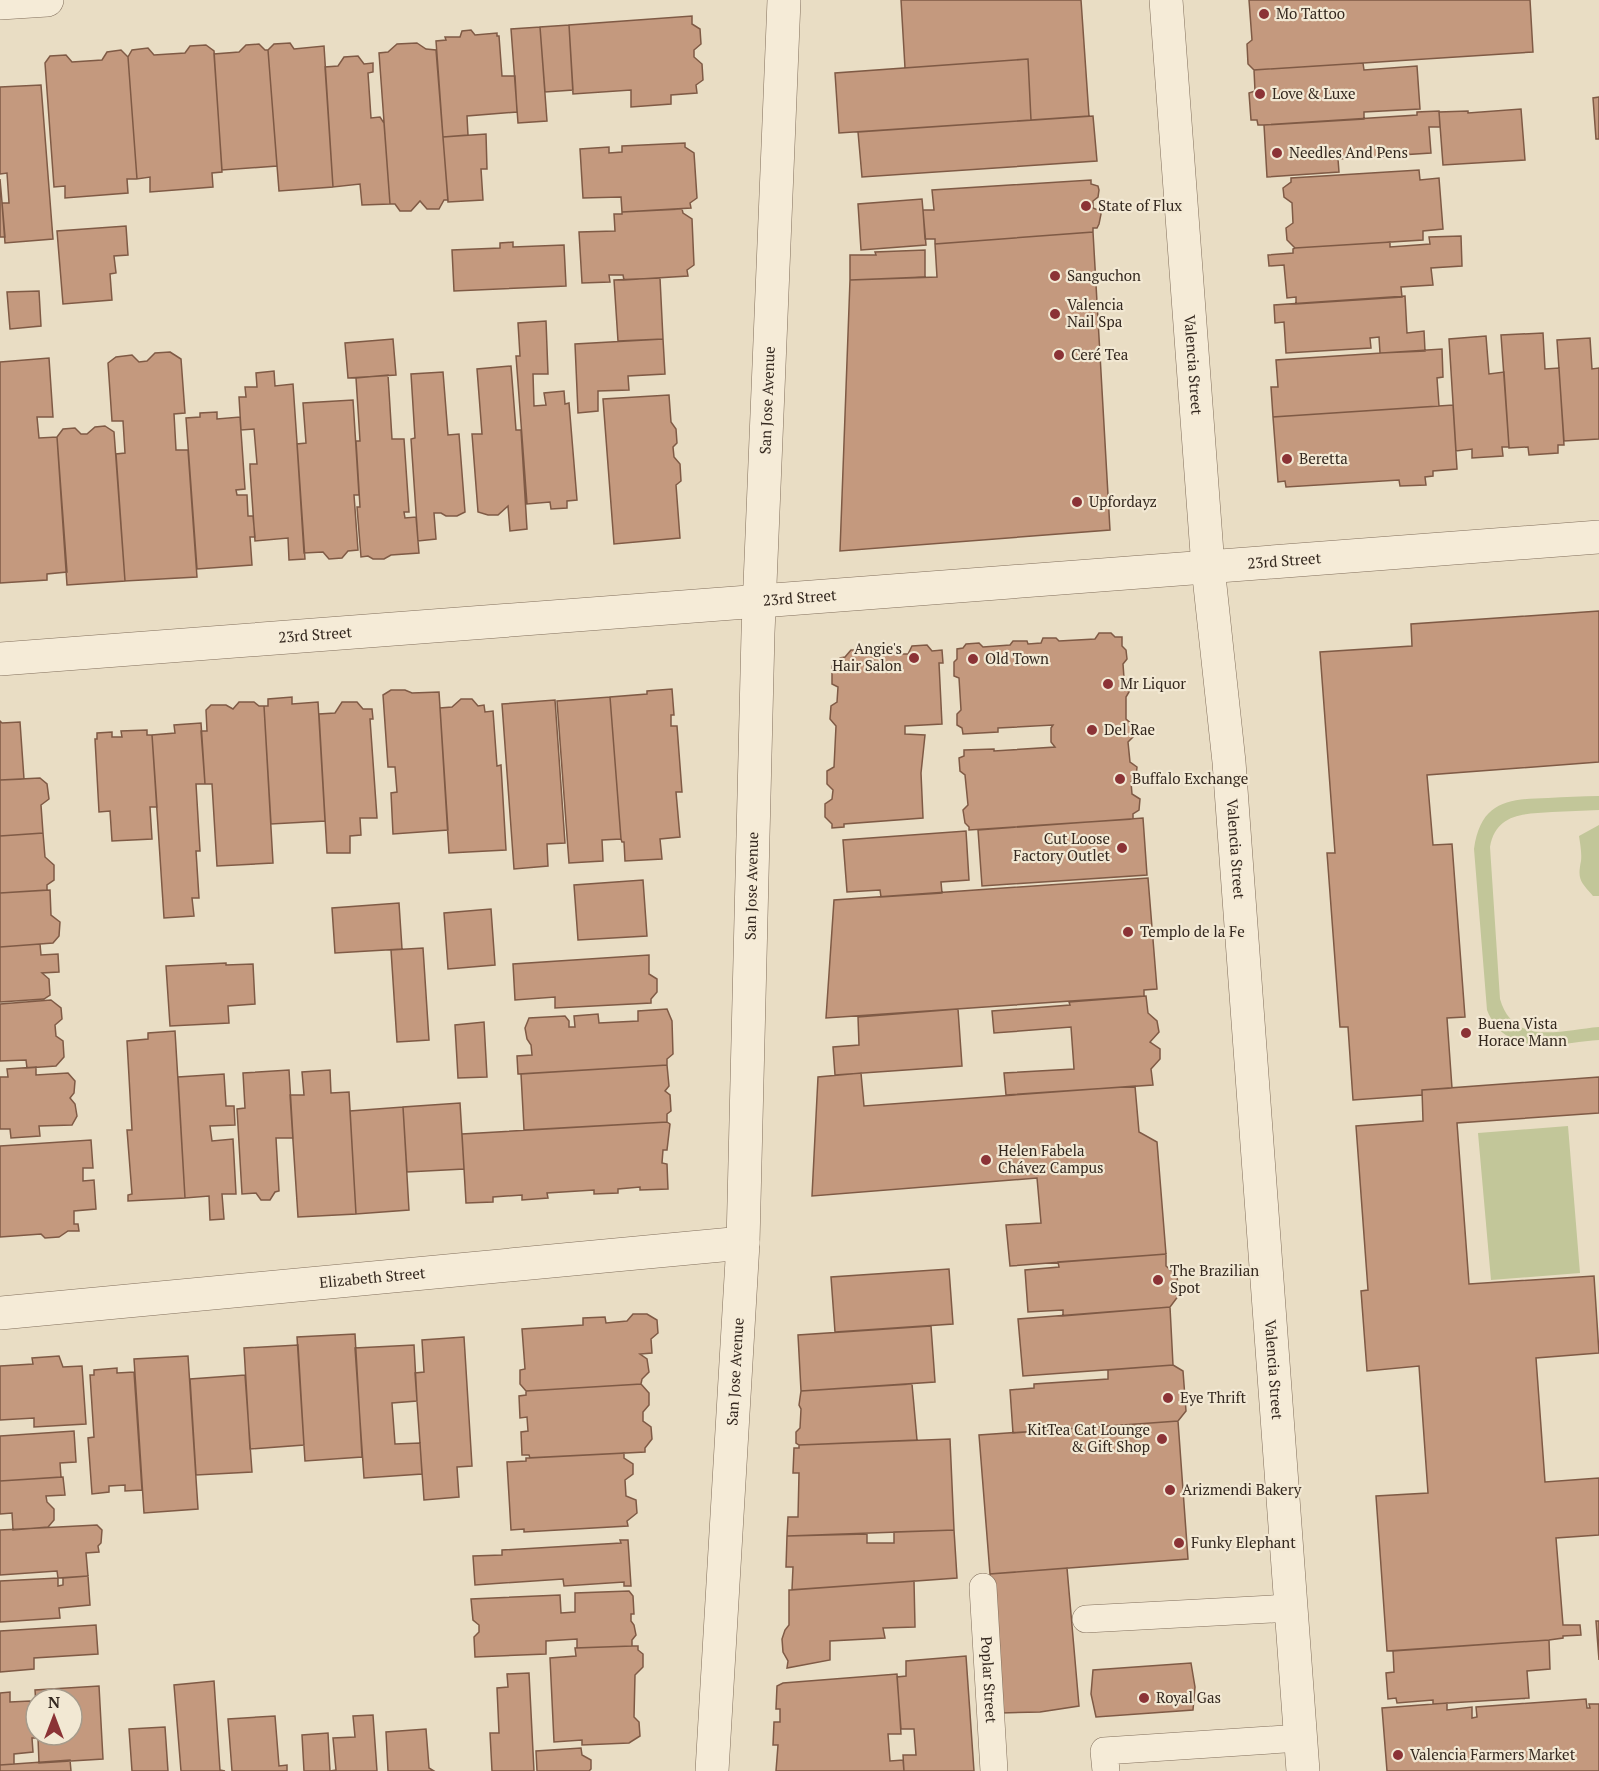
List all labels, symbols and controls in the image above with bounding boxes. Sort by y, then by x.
place label: Mo Tattoo [1276,3,1345,23]
marker: Mo Tattoo [1257,7,1271,21]
place label: Love & Luxe [1272,83,1355,103]
marker: Love & Luxe [1253,87,1267,101]
place label: Needles And Pens [1289,142,1408,162]
marker: Needles And Pens [1270,146,1284,160]
place label: State of Flux [1098,195,1182,215]
marker: State of Flux [1079,199,1093,213]
place label: Sanguchon [1067,265,1141,285]
marker: Sanguchon [1048,269,1062,283]
place label: Valencia Nail Spa [1067,294,1124,331]
marker: Valencia Nail Spa [1048,307,1062,321]
street label: Valencia Street [1180,314,1208,416]
place label: Ceré Tea [1071,344,1129,364]
street label: San Jose Avenue [754,346,779,455]
marker: Ceré Tea [1052,348,1066,362]
place label: Beretta [1299,448,1348,468]
marker: Beretta [1280,452,1294,466]
place label: Upfordayz [1089,491,1157,511]
marker: Upfordayz [1070,495,1084,509]
street label: 23rd Street [1247,547,1322,573]
street label: 23rd Street [762,584,838,610]
street label: 23rd Street [277,621,353,647]
place label: Angie's Hair Salon [832,638,902,675]
place label: Old Town [985,648,1049,668]
marker: Angie's Hair Salon [907,651,921,665]
marker: Old Town [966,652,980,666]
place label: Mr Liquor [1120,673,1186,693]
marker: Mr Liquor [1101,677,1115,691]
place label: Del Rae [1104,719,1155,739]
marker: Del Rae [1085,723,1099,737]
place label: Buffalo Exchange [1132,768,1248,788]
marker: Buffalo Exchange [1113,772,1127,786]
street label: Valencia Street [1223,798,1250,900]
place label: Cut Loose Factory Outlet [1013,828,1110,865]
street label: San Jose Avenue [739,832,762,940]
marker: Cut Loose Factory Outlet [1115,841,1129,855]
place label: Templo de la Fe [1140,921,1245,941]
marker: Templo de la Fe [1121,925,1135,939]
place label: Buena Vista Horace Mann [1478,1013,1567,1050]
marker: Buena Vista Horace Mann [1459,1026,1473,1040]
place label: Helen Fabela Chávez Campus [998,1140,1104,1177]
marker: Helen Fabela Chávez Campus [979,1153,993,1167]
place label: The Brazilian Spot [1170,1260,1259,1297]
street label: Elizabeth Street [318,1262,427,1292]
marker: The Brazilian Spot [1151,1273,1165,1287]
street label: San Jose Avenue [721,1317,748,1426]
street label: Valencia Street [1261,1319,1288,1421]
place label: Eye Thrift [1180,1387,1247,1407]
marker: Eye Thrift [1161,1391,1175,1405]
place label: KitTea Cat Lounge & Gift Shop [1027,1419,1150,1456]
marker: KitTea Cat Lounge & Gift Shop [1155,1432,1169,1446]
place label: Arizmendi Bakery [1182,1479,1302,1499]
marker: Arizmendi Bakery [1163,1483,1177,1497]
place label: Funky Elephant [1191,1532,1296,1552]
marker: Funky Elephant [1172,1536,1186,1550]
street label: Poplar Street [977,1636,1002,1724]
north arrow [24,1687,84,1747]
place label: Royal Gas [1156,1687,1221,1707]
text: N [48,1691,60,1713]
marker: Royal Gas [1137,1691,1151,1705]
place label: Valencia Farmers Market [1410,1744,1576,1764]
marker: Valencia Farmers Market [1391,1748,1405,1762]

